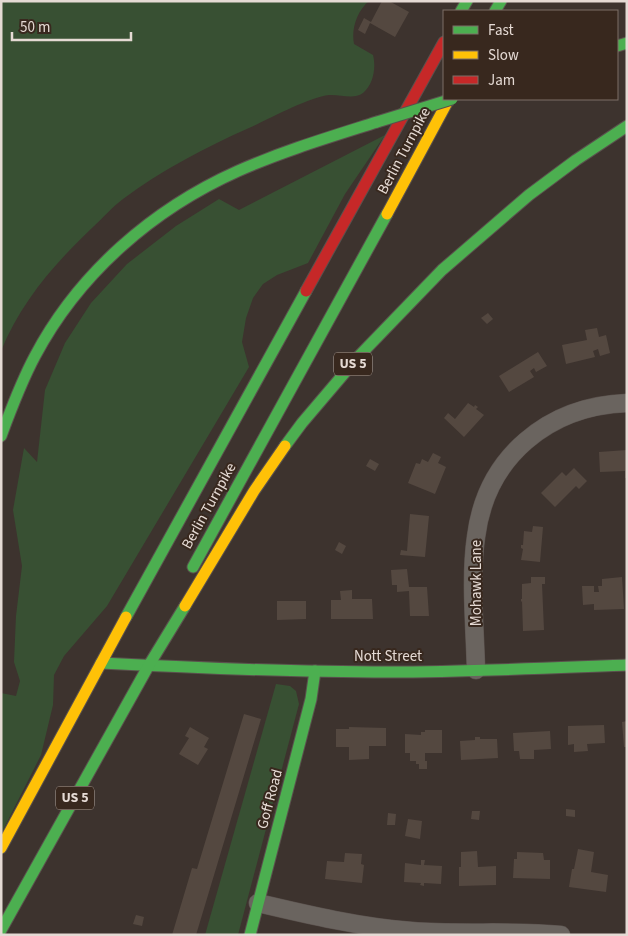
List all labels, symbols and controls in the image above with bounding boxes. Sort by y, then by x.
scale bar [12,10,131,42]
legend [443,10,618,100]
text: 50 m [20,17,50,38]
text: Fast [488,20,514,41]
text: Slow [488,45,519,66]
text: Jam [488,70,515,91]
street label: Berlin Turnpike [372,104,436,198]
road number: US 5 [334,352,372,376]
street label: Berlin Turnpike [177,459,241,553]
street label: Mohawk Lane [466,540,487,626]
street label: Nott Street [354,646,422,667]
street label: Goff Road [252,767,288,831]
road number: US 5 [56,786,94,810]

